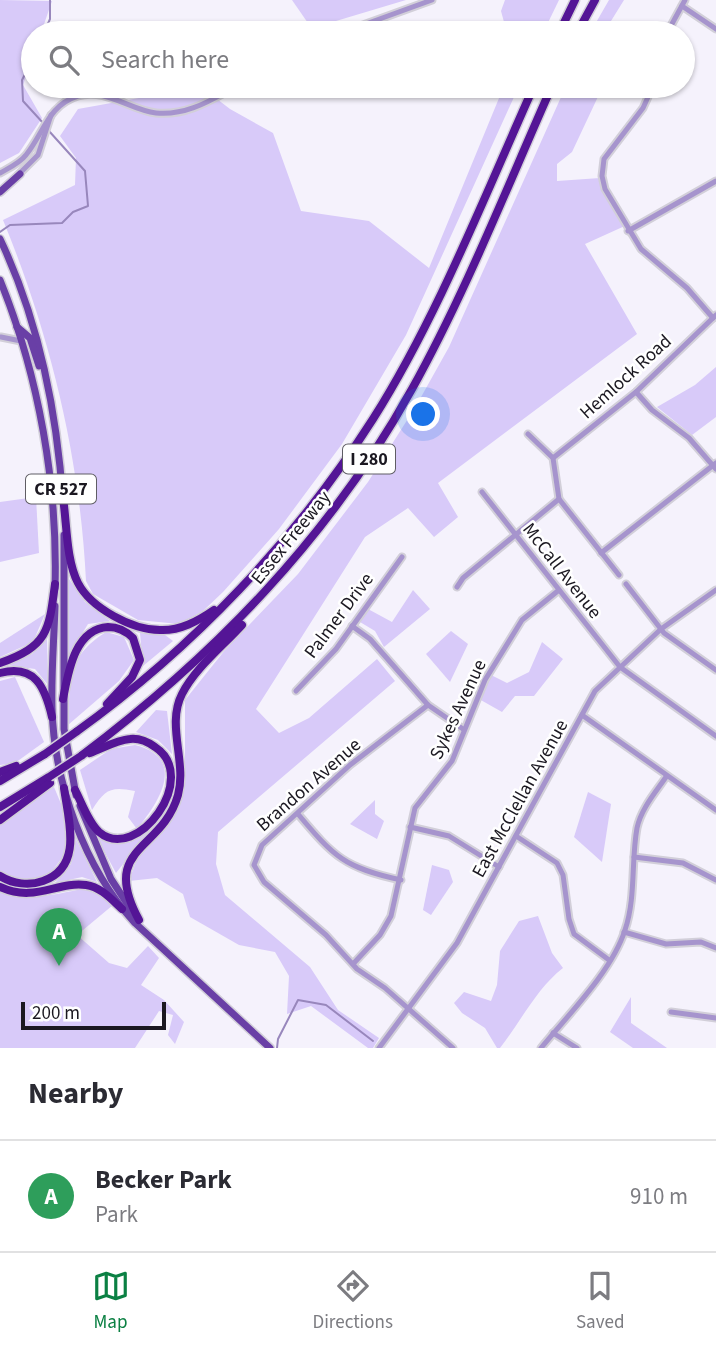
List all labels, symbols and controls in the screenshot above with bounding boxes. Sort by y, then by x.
search box [21,21,695,98]
icon: search [45,41,83,79]
text: Search here [101,41,229,78]
street label: Hemlock Road [574,328,678,426]
your location [406,397,440,431]
road number: I 280 [343,444,395,474]
road number: CR 527 [26,475,96,504]
street label: Essex Freeway [245,485,338,591]
street label: McCall Avenue [516,517,608,625]
street label: Palmer Drive [298,567,380,664]
street label: Sykes Avenue [423,655,493,764]
street label: East McClellan Avenue [466,715,575,883]
street label: Brandon Avenue [251,732,367,838]
pin: A [36,908,82,966]
scale bar [21,999,166,1031]
text: 200 m [32,1000,80,1027]
text: Nearby [28,1072,123,1115]
text: Becker Park [95,1161,232,1198]
text: A [44,1180,58,1213]
text: 910 m [630,1180,688,1213]
text: Park [95,1198,138,1231]
tab: Map [92,1267,130,1336]
tab: Directions [313,1267,393,1336]
tab: Saved [576,1267,624,1336]

